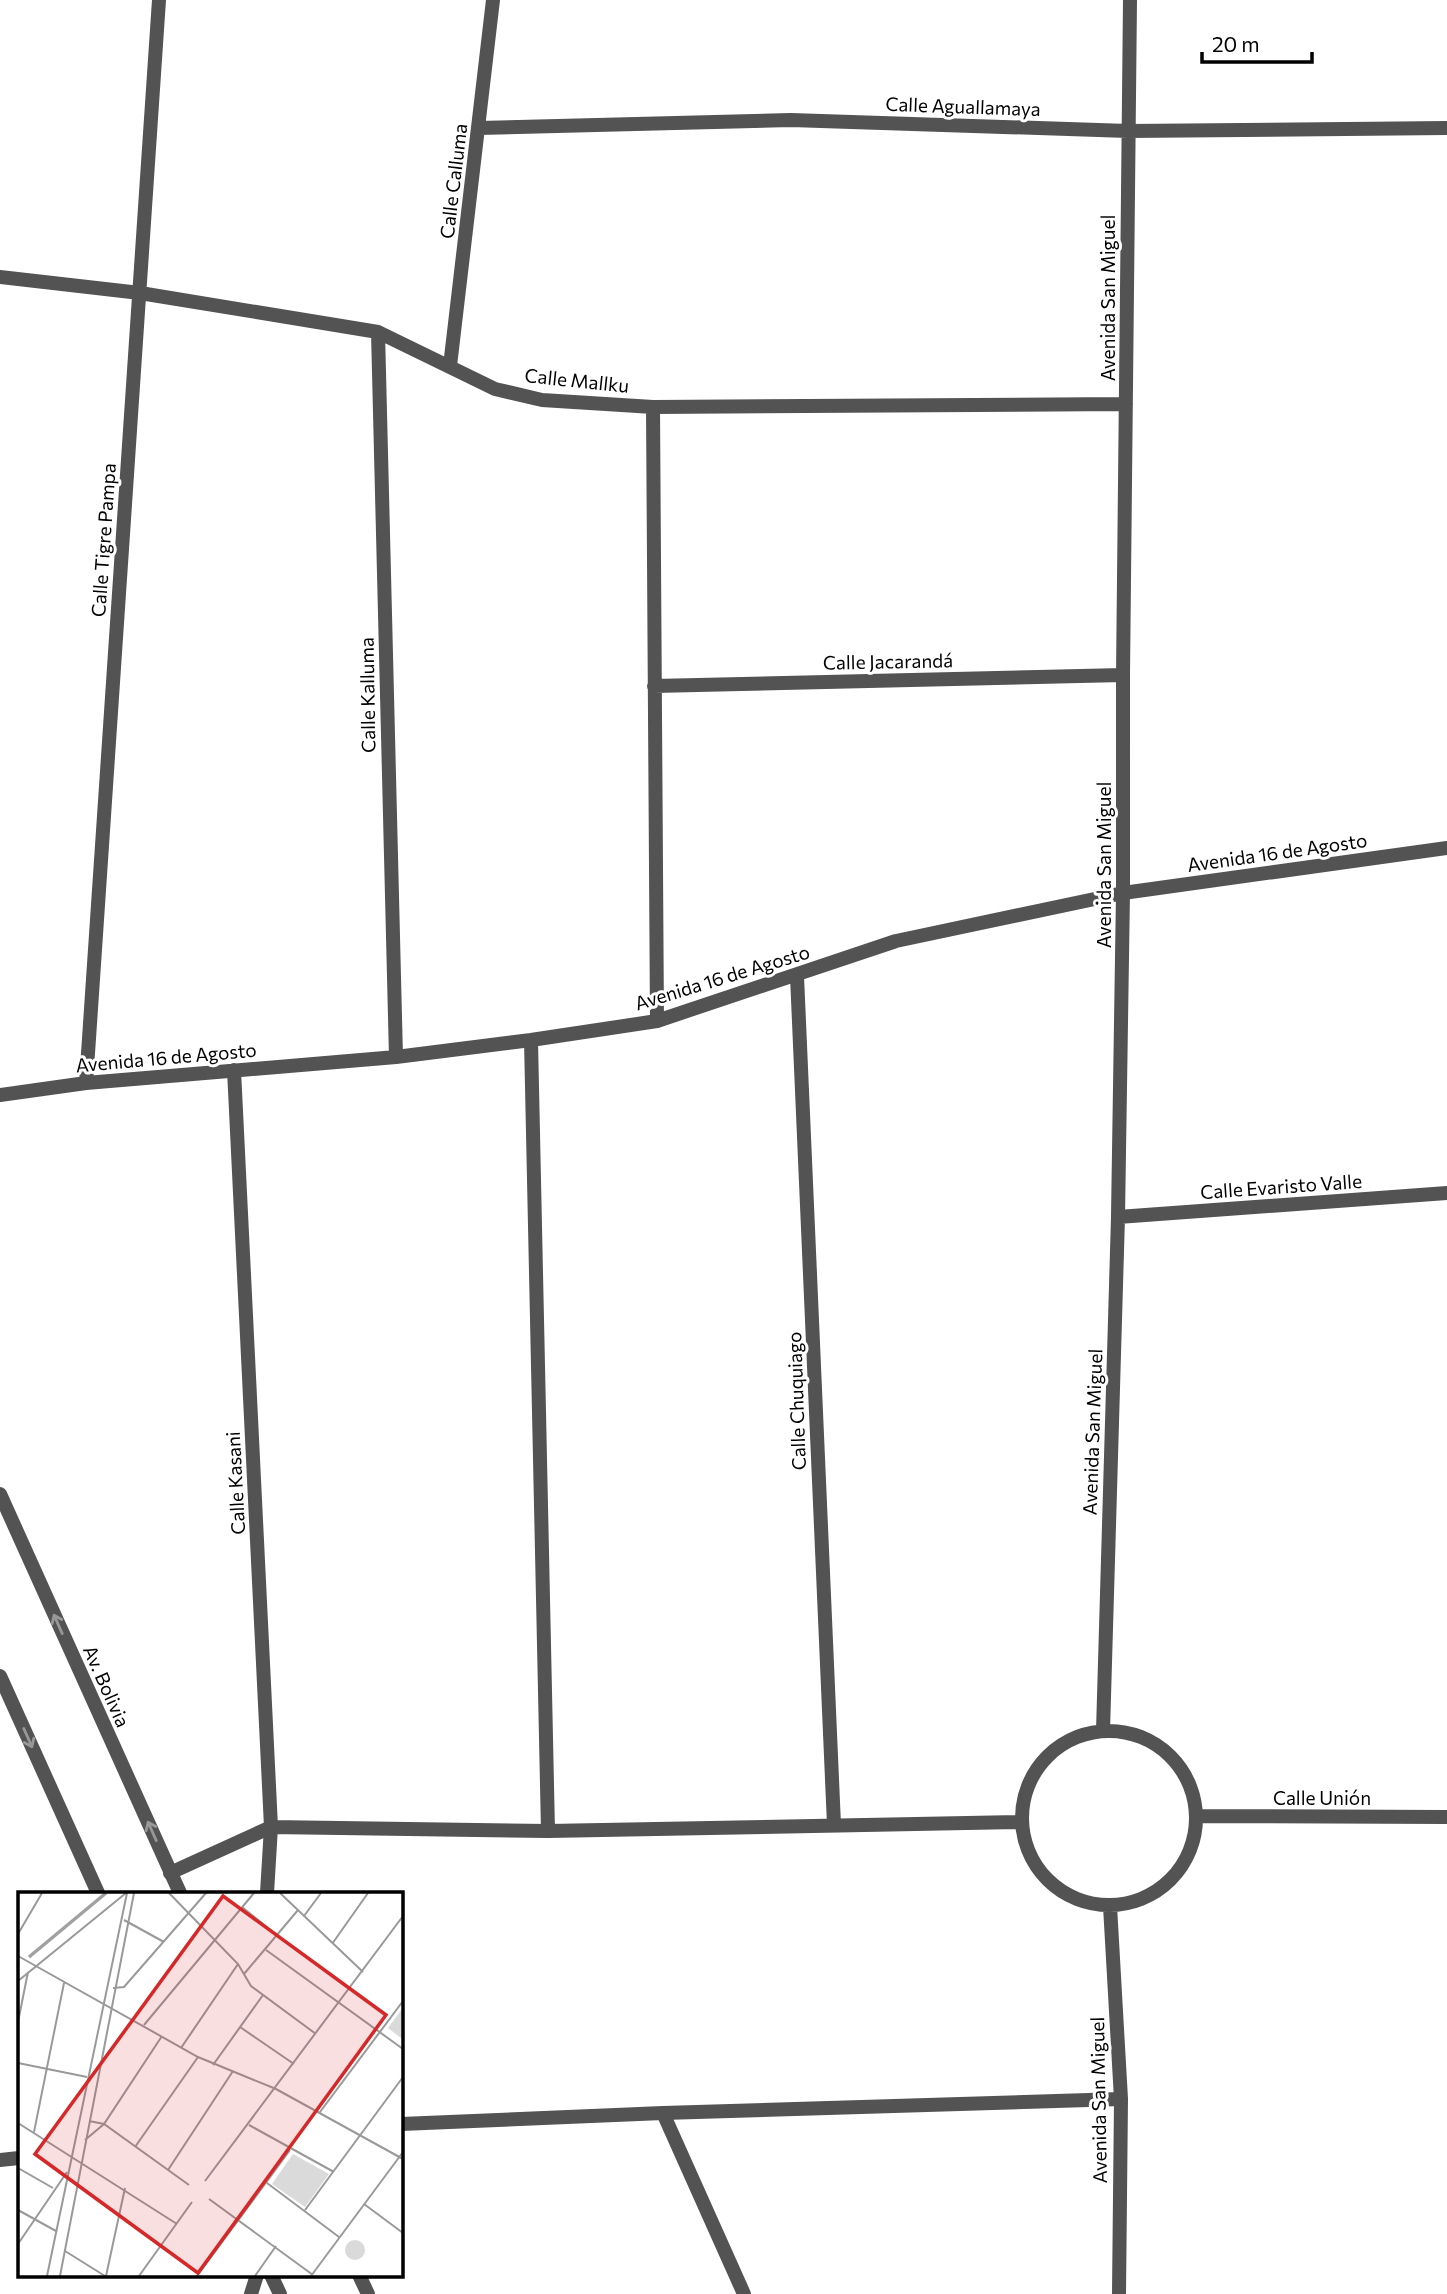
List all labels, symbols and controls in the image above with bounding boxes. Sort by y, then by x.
scale bar [1202,21,1312,65]
text: 20 m [1212,31,1260,56]
street label: Calle Aguallamaya [885,92,1041,120]
street label: Calle Calluma [435,122,471,240]
street label: Avenida San Miguel [1096,215,1119,381]
street label: Calle Mallku [524,363,630,397]
street label: Calle Tigre Pampa [86,462,120,618]
street label: Calle Kalluma [354,637,380,753]
street label: Calle Jacarandá [823,648,953,674]
street label: Avenida San Miguel [1092,782,1115,948]
street label: Avenida 16 de Agosto [1185,828,1369,876]
street label: Avenida 16 de Agosto [632,939,812,1015]
street label: Avenida 16 de Agosto [75,1038,257,1076]
street label: Calle Evaristo Valle [1199,1169,1363,1203]
street label: Calle Chuquiago [782,1331,810,1471]
street label: Avenida San Miguel [1078,1348,1106,1516]
street label: Calle Kasani [221,1431,249,1535]
one-way arrow [51,1613,64,1635]
street label: Av. Bolivia [79,1641,135,1731]
one-way arrow [22,1727,35,1748]
street label: Calle Unión [1273,1786,1371,1809]
one-way arrow [145,1821,158,1842]
inset map [18,1892,402,2276]
street label: Avenida San Miguel [1085,2017,1111,2183]

